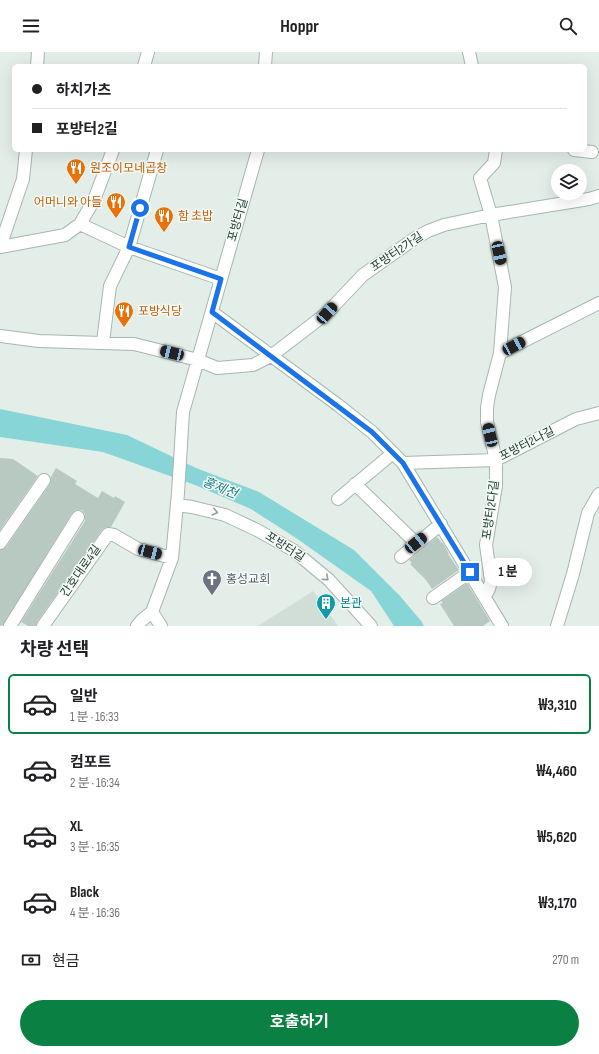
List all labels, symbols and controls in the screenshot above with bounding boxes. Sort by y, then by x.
icon: menu [20,15,42,37]
icon: search [557,15,579,37]
text: Hoppr [280,16,319,37]
text: 하치가츠 [56,81,111,100]
text: 포방터2길 [56,120,118,139]
restaurant icon: 원조이모네곱창 [65,157,87,185]
place label: 원조이모네곱창 [90,161,167,176]
map controls [551,164,587,200]
button: layers [551,164,587,200]
restaurant icon: 어머니와 아들 [105,191,127,219]
place label: 어머니와 아들 [34,195,102,210]
street label: 포방터길 [225,197,251,243]
route start [131,199,149,217]
restaurant icon: 함 초밥 [153,205,175,233]
place label: 함 초밥 [178,209,213,224]
street label: 포방터2가길 [368,229,426,275]
car [491,240,507,266]
restaurant icon: 포방식당 [113,300,135,328]
car [315,300,339,326]
place label: 포방식당 [138,304,182,319]
car [501,335,527,357]
car [159,344,185,362]
car [481,422,499,448]
street label: 포방터2나길 [497,424,557,464]
water label: 홍제천 [200,474,241,503]
street label: 포방터2다길 [479,479,503,541]
one-way arrow [212,508,218,516]
street label: 포방터길 [262,529,308,565]
car [403,531,429,555]
street label: 간호대로4길 [58,542,104,600]
car [137,543,163,561]
callout: 1 분 [484,558,532,586]
route end [461,563,479,581]
text: 1 분 [498,564,518,580]
church icon: 홍성교회 [201,568,223,596]
place label: 홍성교회 [226,572,270,587]
one-way arrow [321,573,329,580]
building icon: 본관 [315,592,337,620]
place label: 본관 [340,596,362,611]
text: 차량 선택 [20,639,89,660]
icon: car [22,686,58,722]
text: 일반 [70,687,98,706]
text: ₩3,310 [538,696,577,715]
text: 1 분 · 16:33 [70,709,119,725]
icon: car [22,752,58,788]
text: 컴포트 [70,753,111,772]
text: ₩4,460 [536,762,577,781]
text: 2 분 · 16:34 [70,775,120,791]
text: XL [70,817,83,836]
icon: car [22,818,58,854]
text: ₩5,620 [537,828,577,847]
text: 3 분 · 16:35 [70,839,120,855]
text: Black [70,883,99,902]
icon: car [22,884,58,920]
text: ₩3,170 [539,894,577,913]
text: 4 분 · 16:36 [70,905,120,921]
icon: cash [20,949,42,971]
text: 현금 [52,952,80,971]
text: 270 m [552,952,579,968]
button: 호출하기 [20,1000,579,1046]

